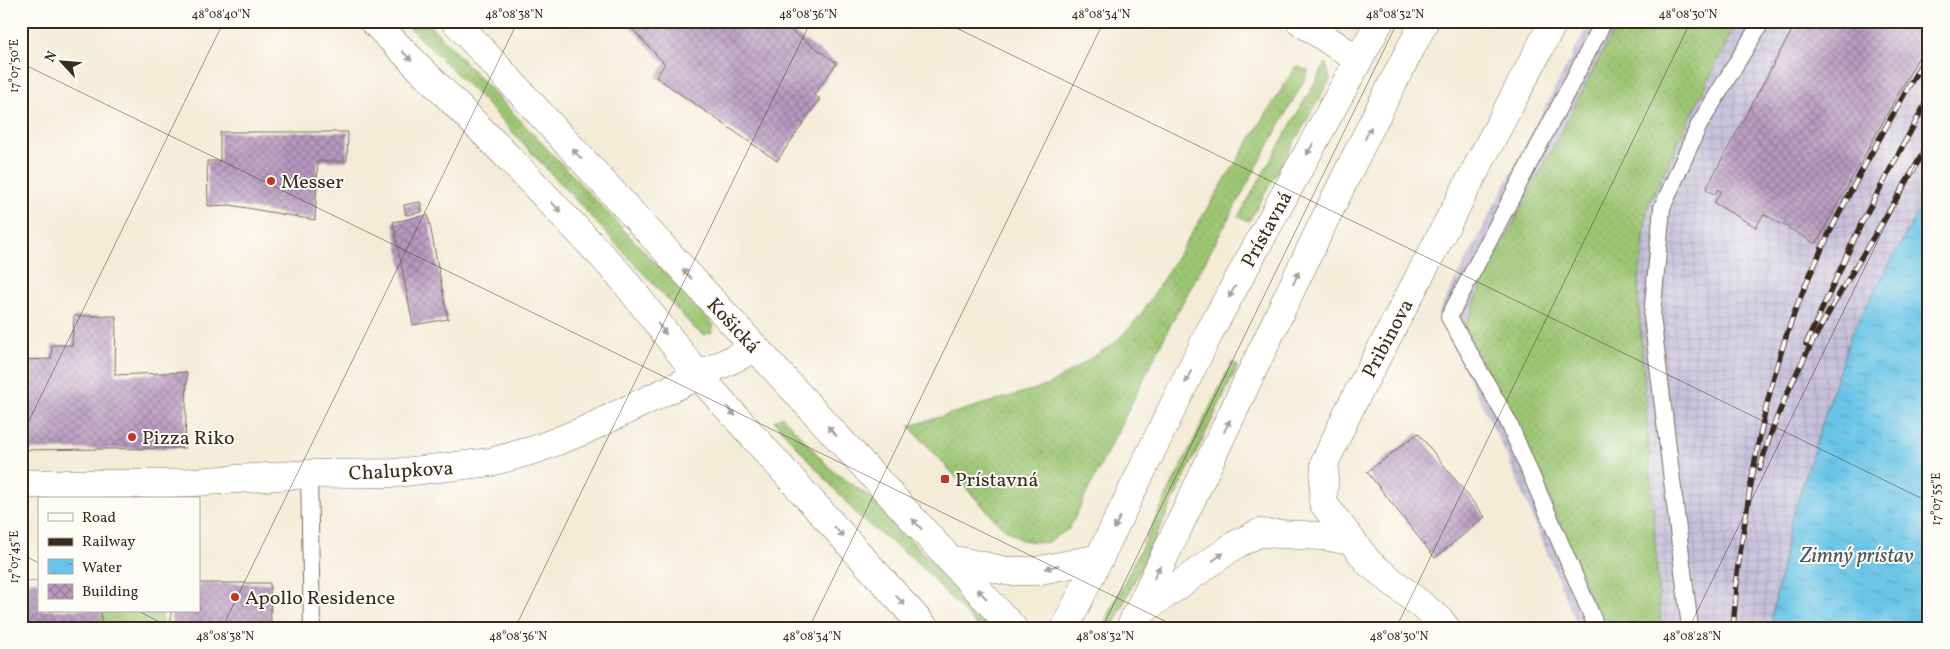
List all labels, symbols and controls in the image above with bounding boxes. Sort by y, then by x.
text: 48°08'40"N [192,7,251,23]
text: 48°08'38"N [485,7,543,23]
text: 48°08'36"N [779,7,837,23]
text: 48°08'34"N [1072,7,1131,23]
text: 48°08'32"N [1366,7,1424,23]
text: 48°08'30"N [1659,7,1718,23]
north arrow [38,38,88,88]
text: 17°07'50"E [7,39,23,93]
text: N [41,48,62,66]
one-way arrow [401,50,413,62]
one-way arrow [1364,125,1372,140]
one-way arrow [1306,142,1314,156]
one-way arrow [571,149,583,161]
place label: Messer [281,169,344,197]
marker: Messer [265,175,277,187]
street label: Prístavná [1235,187,1300,273]
one-way arrow [550,200,562,212]
one-way arrow [681,268,693,280]
one-way arrow [1293,271,1301,285]
one-way arrow [1228,284,1236,299]
street label: Košická [699,292,766,361]
street label: Pribinova [1356,294,1421,383]
one-way arrow [657,322,668,335]
one-way arrow [1184,370,1192,384]
one-way arrow [725,405,737,417]
one-way arrow [1224,419,1232,433]
place label: Pizza Riko [142,425,235,453]
one-way arrow [826,426,838,438]
marker: Pizza Riko [126,431,138,443]
street label: Chalupkova [348,455,454,489]
place label: Prístavná [955,467,1038,495]
text: 17°07'55"E [1929,472,1945,526]
marker: Prístavná [939,473,951,485]
legend [38,497,200,612]
text: Road [82,508,116,529]
one-way arrow [1113,516,1121,530]
one-way arrow [911,518,923,530]
one-way arrow [833,526,845,538]
text: 17°07'45"E [7,530,23,584]
text: Railway [82,532,135,553]
water label: Zimný prístav [1799,542,1914,571]
one-way arrow [1211,552,1225,562]
text: Water [82,558,122,579]
one-way arrow [1044,563,1059,571]
one-way arrow [1153,565,1161,579]
text: Building [82,582,139,603]
place label: Apollo Residence [245,585,395,613]
one-way arrow [976,588,988,600]
marker: Apollo Residence [229,591,241,603]
one-way arrow [894,594,906,606]
text: 48°08'38"N [196,629,254,645]
text: 48°08'36"N [489,629,547,645]
text: 48°08'34"N [783,629,842,645]
text: 48°08'32"N [1076,629,1134,645]
text: 48°08'30"N [1370,629,1429,645]
text: 48°08'28"N [1663,629,1721,645]

